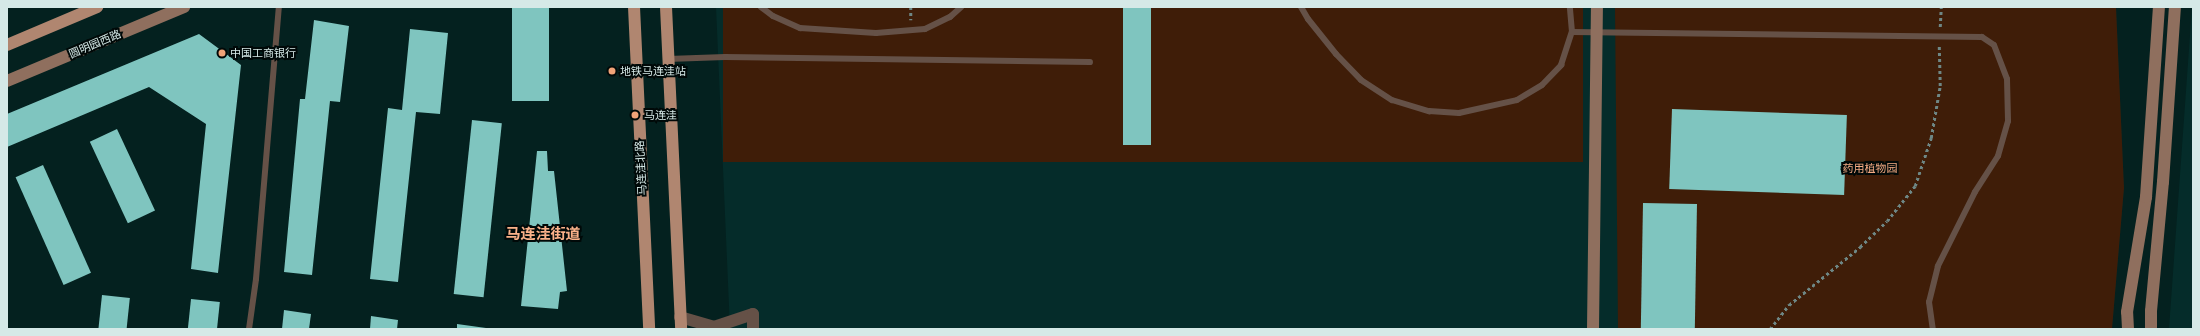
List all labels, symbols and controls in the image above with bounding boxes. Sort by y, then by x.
street label: 圆明园西路 [67,27,123,61]
place label: 中国工商银行 [230,46,296,60]
marker: 中国工商银行 [217,48,227,58]
place label: 地铁马连洼站 [620,64,686,78]
marker: 地铁马连洼站 [607,66,617,76]
place label: 马连洼 [644,108,677,122]
marker: 马连洼 [629,109,641,121]
street label: 马连洼北路 [633,140,649,196]
park label: 药用植物园 [1843,161,1897,175]
district label: 马连洼街道 [506,225,580,243]

